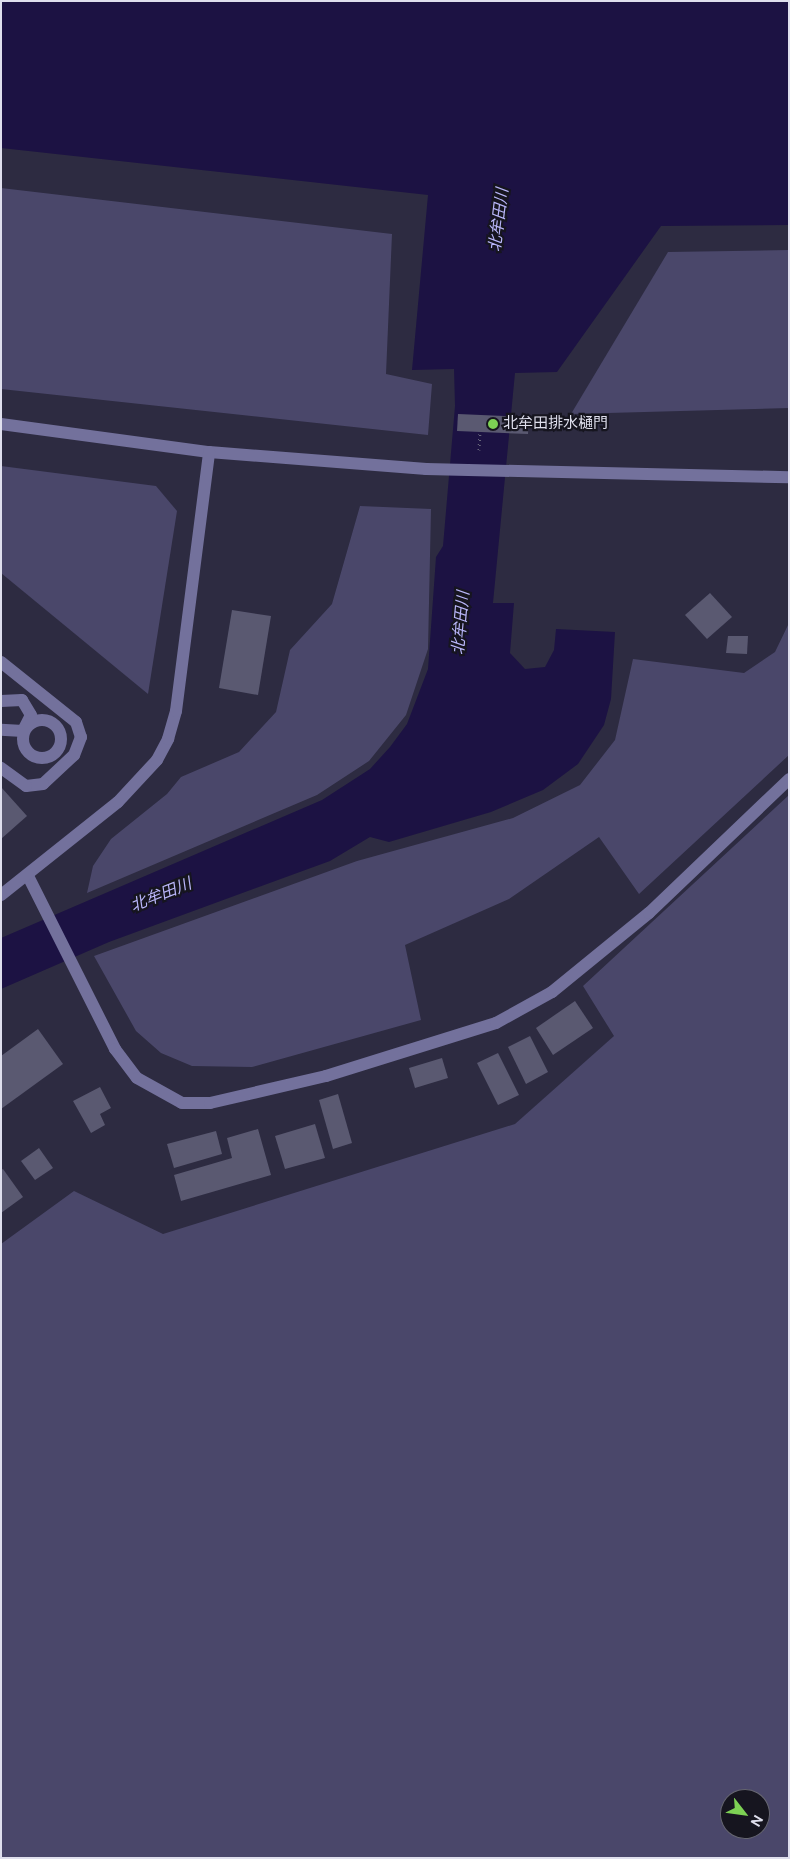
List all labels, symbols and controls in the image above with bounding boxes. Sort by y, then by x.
water label: 北牟田川 [486,187,512,253]
place label: 北牟田排水樋門 [503,415,608,433]
marker: 北牟田排水樋門 [487,418,499,430]
water label: 北牟田川 [449,590,473,656]
water label: 北牟田川 [128,874,194,916]
north arrow [720,1789,770,1839]
text: N [747,1812,767,1830]

